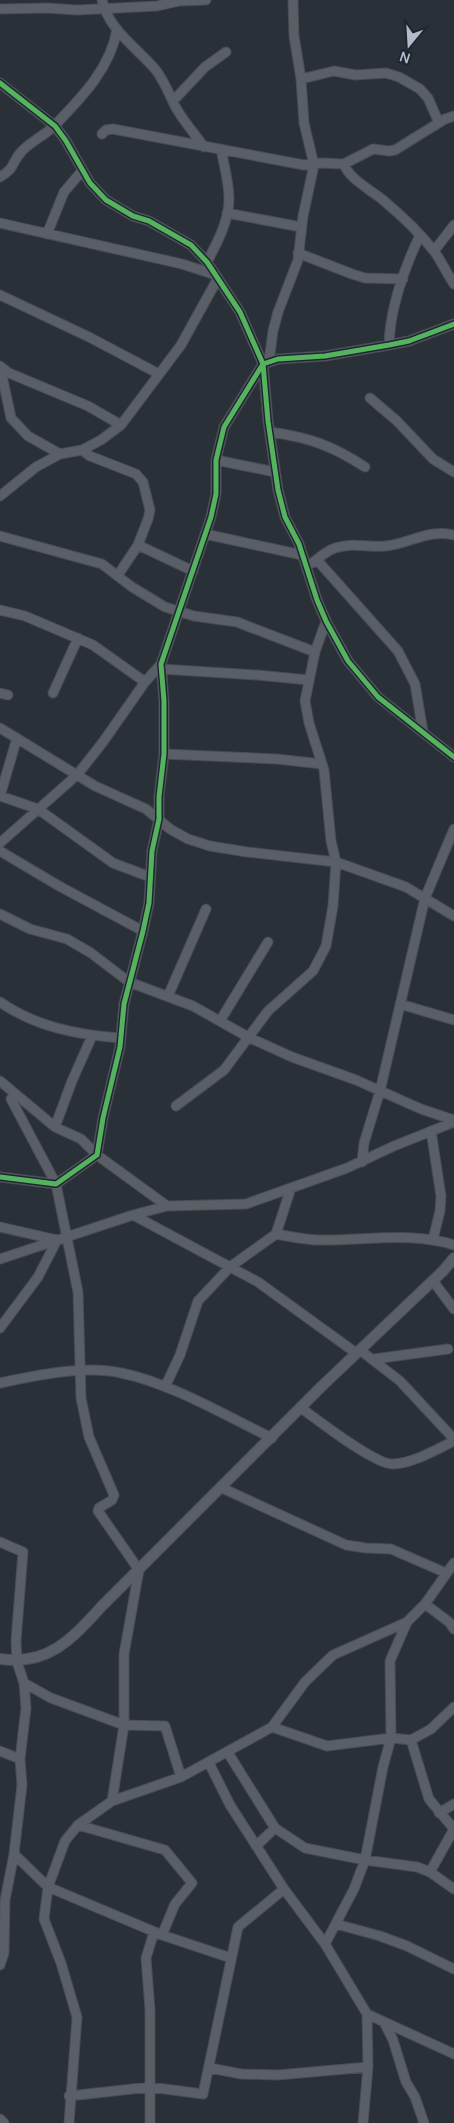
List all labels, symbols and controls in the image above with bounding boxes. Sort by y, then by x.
north arrow [384,20,434,70]
text: N [397,47,413,68]

